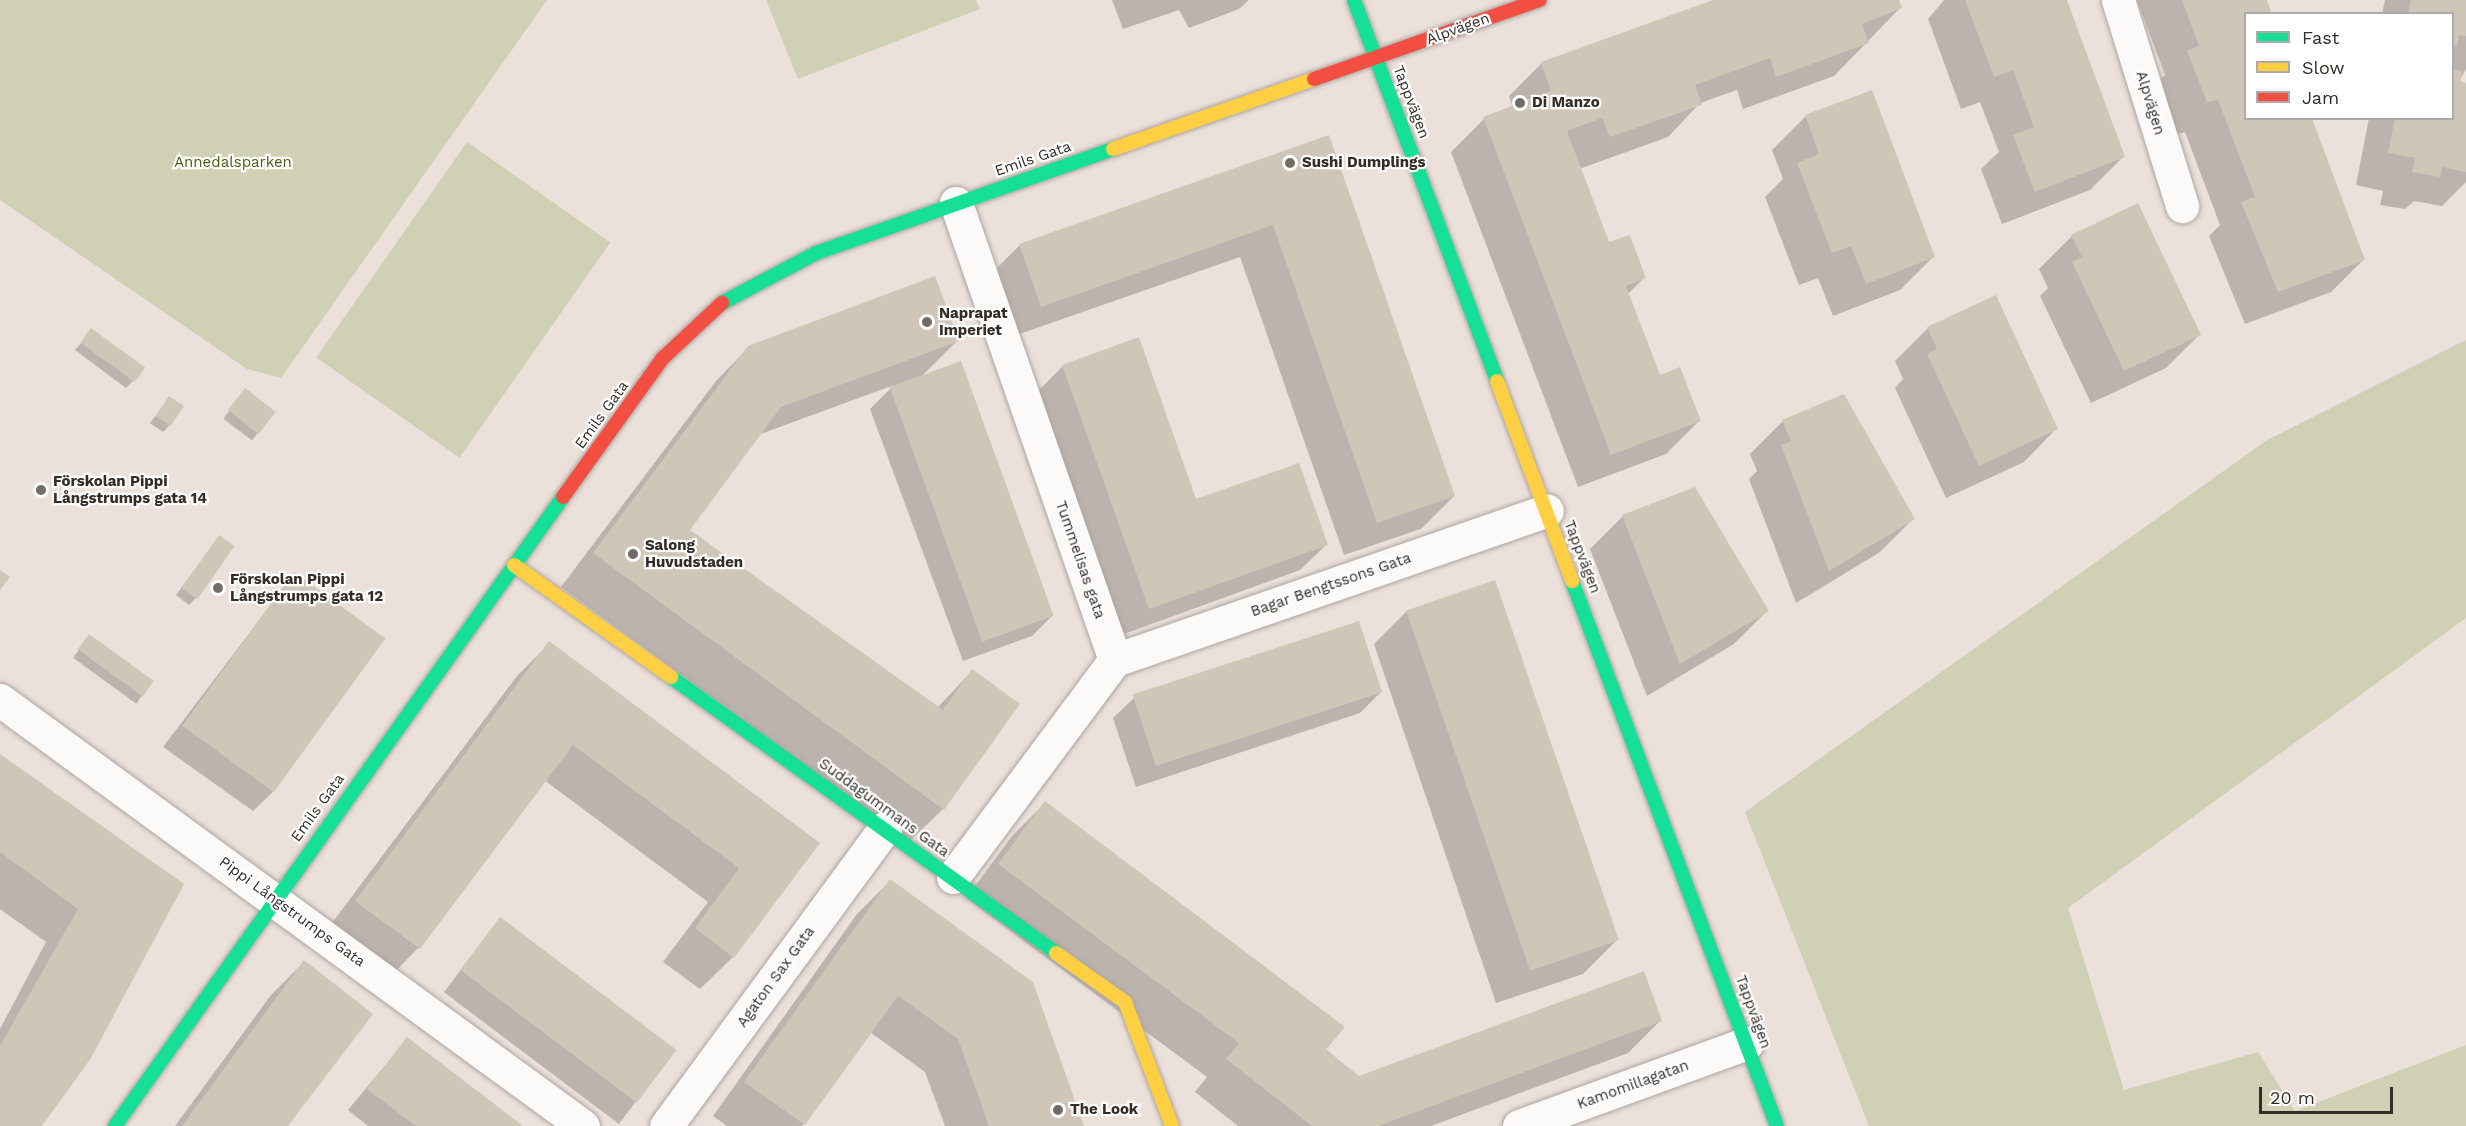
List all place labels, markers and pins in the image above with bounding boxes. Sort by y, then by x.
place label: Di Manzo [1532,94,1600,112]
marker: Di Manzo [1513,96,1527,110]
place label: Sushi Dumplings [1302,154,1425,172]
marker: Sushi Dumplings [1283,156,1297,170]
place label: Naprapat Imperiet [939,304,1007,339]
marker: Naprapat Imperiet [920,315,934,329]
place label: Förskolan Pippi Långstrumps gata 14 [53,472,207,507]
marker: Förskolan Pippi Långstrumps gata 14 [34,483,48,497]
place label: Salong Huvudstaden [645,536,743,571]
marker: Salong Huvudstaden [626,547,640,561]
place label: Förskolan Pippi Långstrumps gata 12 [230,570,383,605]
marker: Förskolan Pippi Långstrumps gata 12 [211,581,225,595]
place label: The Look [1070,1101,1138,1119]
marker: The Look [1051,1103,1065,1117]

